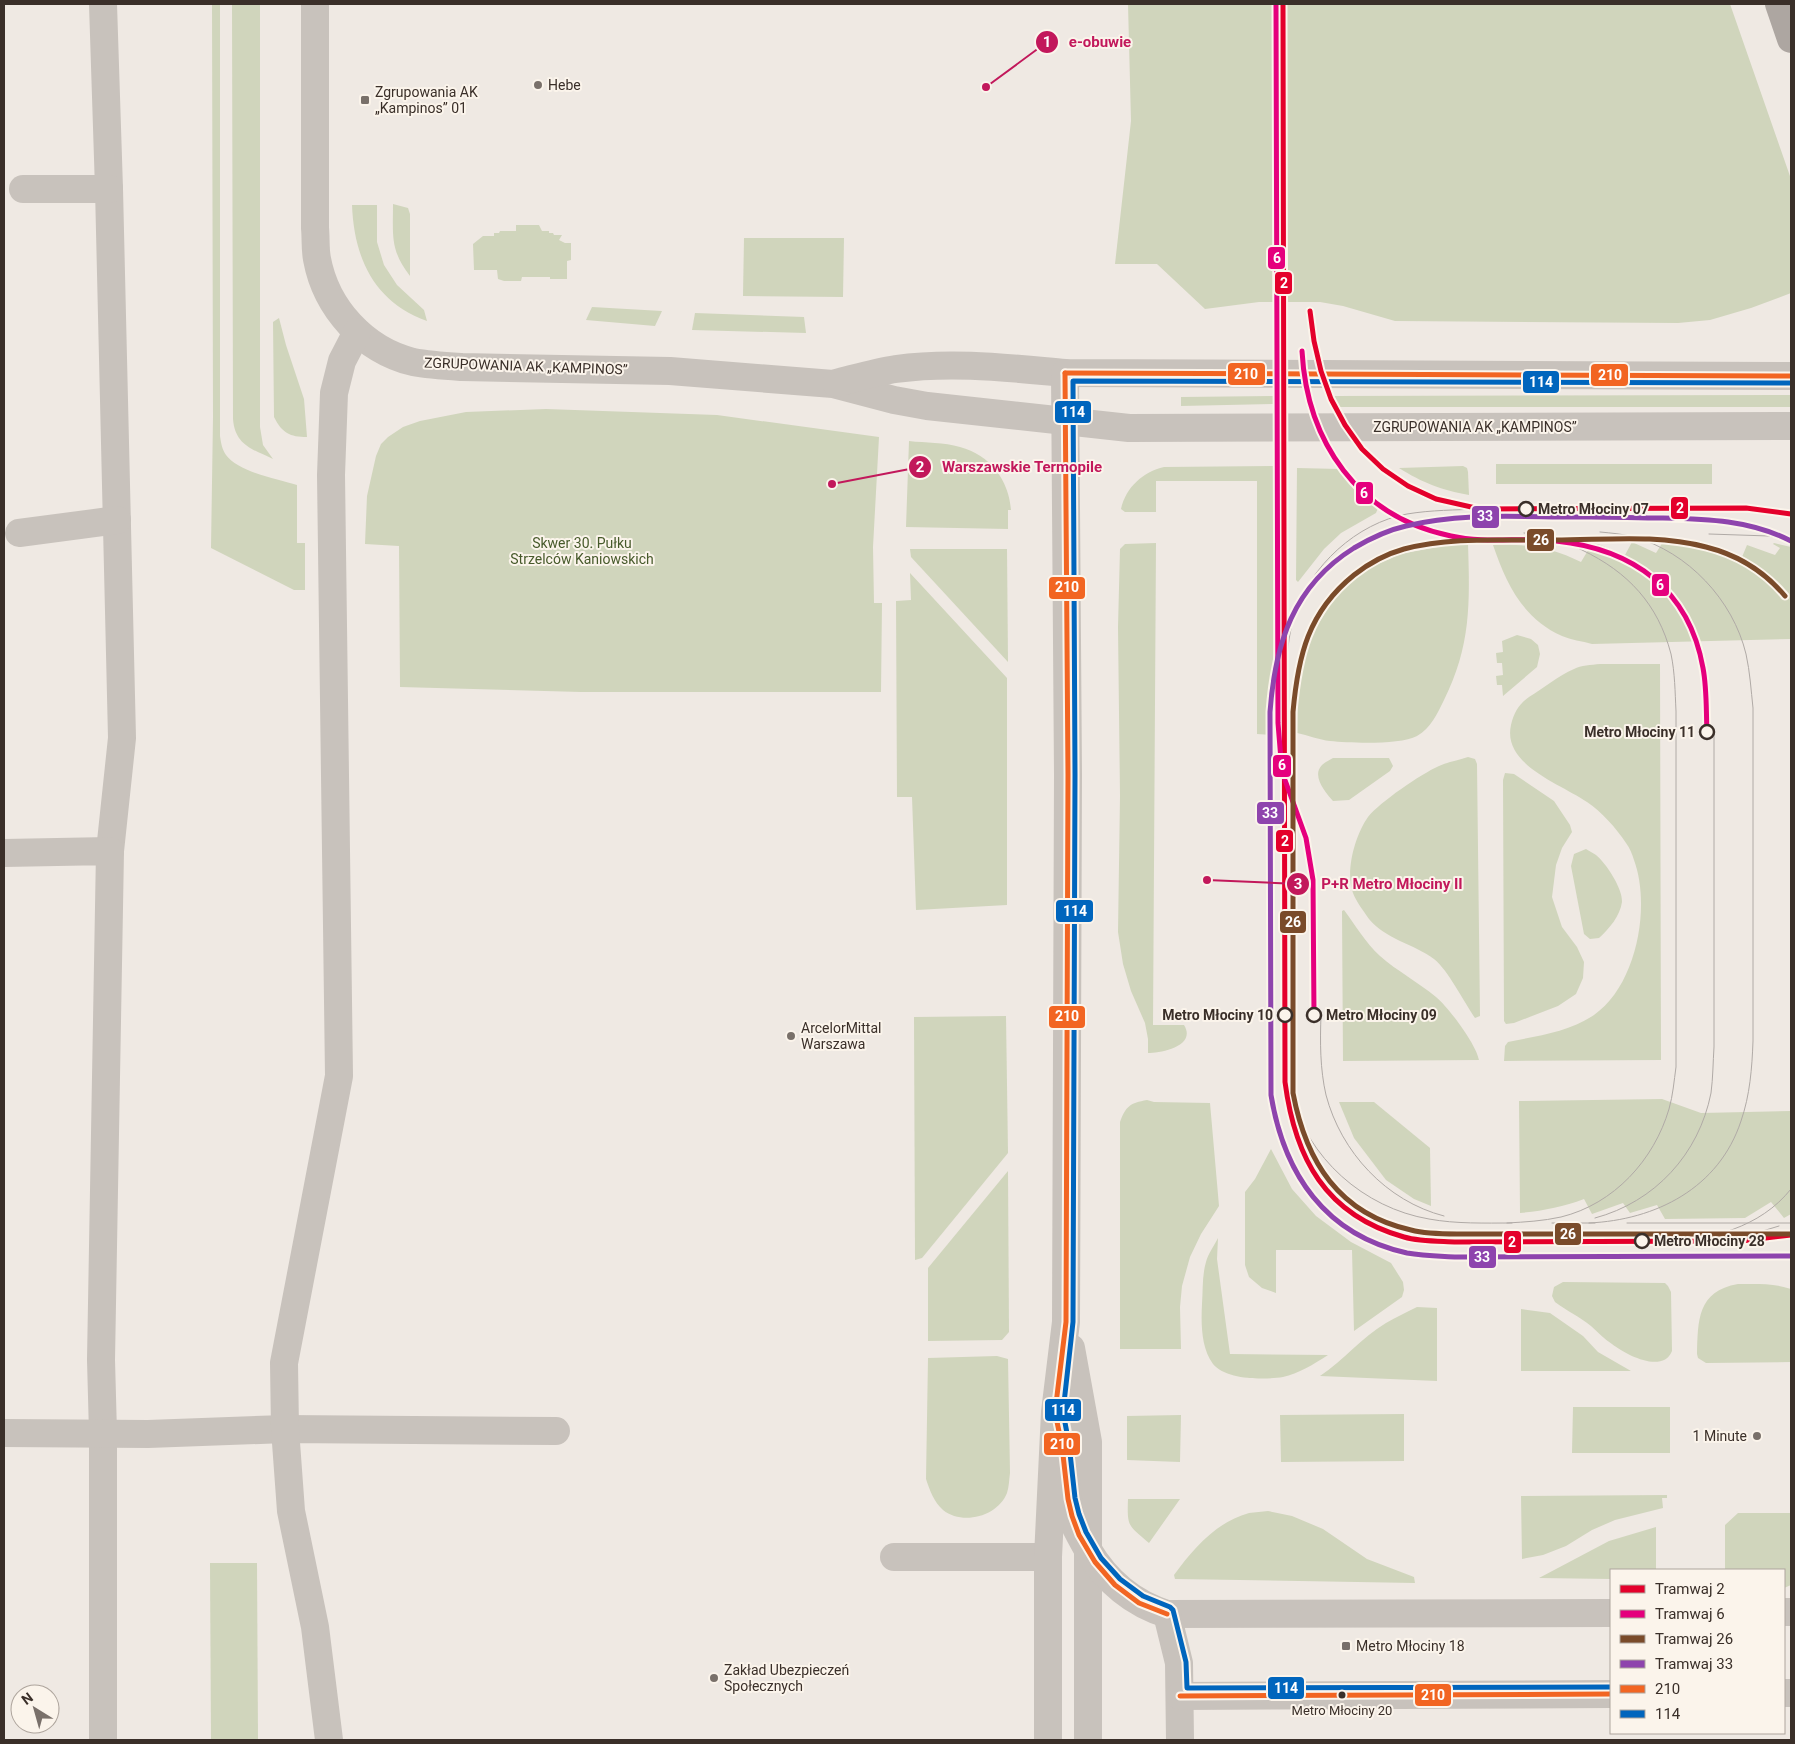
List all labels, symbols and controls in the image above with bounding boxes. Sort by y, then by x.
callout: e-obuwie [1034,27,1142,57]
text: 1 [1043,33,1051,51]
text: e-obuwie [1069,33,1131,51]
place label: Hebe [548,77,581,93]
marker: Hebe [532,79,544,91]
place label: Zgrupowania AK „Kampinos” 01 [375,84,478,116]
marker: Zgrupowania AK „Kampinos” 01 [359,94,371,106]
line badge: 6 [1267,246,1286,270]
text: 6 [1273,250,1281,266]
line badge: 2 [1274,271,1293,295]
text: 2 [1280,275,1288,291]
street label: ZGRUPOWANIA AK „KAMPINOS” [424,354,628,378]
line badge: 210 [1227,362,1266,386]
line badge: 210 [1590,363,1629,387]
text: 210 [1234,366,1258,382]
text: 210 [1598,367,1622,383]
line badge: 114 [1522,370,1560,394]
text: 114 [1529,374,1553,390]
line badge: 114 [1054,400,1092,424]
text: 114 [1061,404,1085,420]
street label: ZGRUPOWANIA AK „KAMPINOS” [1373,419,1577,435]
callout: Warszawskie Termopile [907,452,1113,482]
text: 2 [916,458,925,476]
text: Warszawskie Termopile [942,458,1102,476]
line badge: 6 [1355,481,1374,505]
text: 6 [1360,485,1368,501]
line badge: 2 [1670,496,1689,520]
text: 2 [1676,500,1684,516]
marker: Metro Młociny 07 [1518,501,1534,517]
place label: Metro Młociny 07 [1538,501,1649,517]
line badge: 33 [1471,505,1500,529]
text: 33 [1477,508,1493,524]
line badge: 26 [1526,528,1555,552]
text: 26 [1533,532,1549,548]
park label: Skwer 30. Pułku Strzelców Kaniowskich [510,535,654,567]
line badge: 6 [1651,573,1670,597]
line badge: 210 [1048,576,1086,600]
text: 6 [1656,577,1664,593]
text: 210 [1055,579,1079,595]
place label: Metro Młociny 11 [1584,724,1695,740]
marker: Metro Młociny 11 [1699,724,1715,740]
line badge: 6 [1272,754,1292,778]
text: 6 [1278,757,1286,773]
line badge: 33 [1256,801,1285,825]
text: 33 [1262,805,1278,821]
line badge: 2 [1275,829,1294,853]
text: 2 [1281,833,1289,849]
callout: P+R Metro Młociny II [1286,869,1472,899]
text: 3 [1294,875,1302,893]
text: P+R Metro Młociny II [1321,875,1463,893]
line badge: 114 [1055,899,1094,923]
text: 114 [1063,903,1087,919]
line badge: 26 [1279,910,1307,934]
text: 26 [1285,914,1301,930]
line badge: 210 [1048,1005,1086,1029]
place label: Metro Młociny 10 [1162,1007,1273,1023]
marker: Metro Młociny 10 [1277,1007,1293,1023]
marker: Metro Młociny 09 [1306,1007,1322,1023]
place label: Metro Młociny 09 [1326,1007,1437,1023]
text: 210 [1055,1008,1079,1024]
place label: ArcelorMittal Warszawa [801,1020,881,1052]
marker: ArcelorMittal Warszawa [785,1030,797,1042]
line badge: 26 [1554,1222,1582,1246]
text: 26 [1560,1226,1576,1242]
line badge: 2 [1503,1230,1522,1254]
marker: Metro Młociny 28 [1634,1233,1650,1249]
place label: Metro Młociny 28 [1654,1233,1765,1249]
text: 2 [1508,1234,1516,1250]
line badge: 33 [1468,1245,1497,1269]
text: 33 [1474,1249,1490,1265]
line badge: 114 [1044,1398,1082,1422]
text: 114 [1051,1402,1075,1418]
place label: 1 Minute [1693,1428,1747,1444]
marker: 1 Minute [1751,1430,1763,1442]
line badge: 210 [1043,1432,1081,1456]
text: 210 [1050,1436,1074,1452]
legend [1610,1569,1785,1734]
text: Tramwaj 2 [1655,1580,1725,1598]
text: Tramwaj 6 [1655,1605,1725,1623]
text: Tramwaj 26 [1655,1630,1733,1648]
place label: Metro Młociny 18 [1356,1638,1465,1654]
marker: Metro Młociny 18 [1340,1640,1352,1652]
text: Tramwaj 33 [1655,1655,1733,1673]
place label: Zakład Ubezpieczeń Społecznych [724,1662,849,1694]
marker: Zakład Ubezpieczeń Społecznych [708,1672,720,1684]
line badge: 114 [1267,1676,1305,1700]
text: 114 [1274,1680,1298,1696]
text: 210 [1655,1680,1680,1698]
line badge: 210 [1414,1683,1452,1707]
north arrow [10,1684,60,1734]
text: 210 [1421,1687,1445,1703]
text: N [18,1689,36,1708]
marker: Metro Młociny 20 [1337,1690,1347,1700]
place label: Metro Młociny 20 [1292,1703,1392,1718]
text: 114 [1655,1705,1681,1723]

